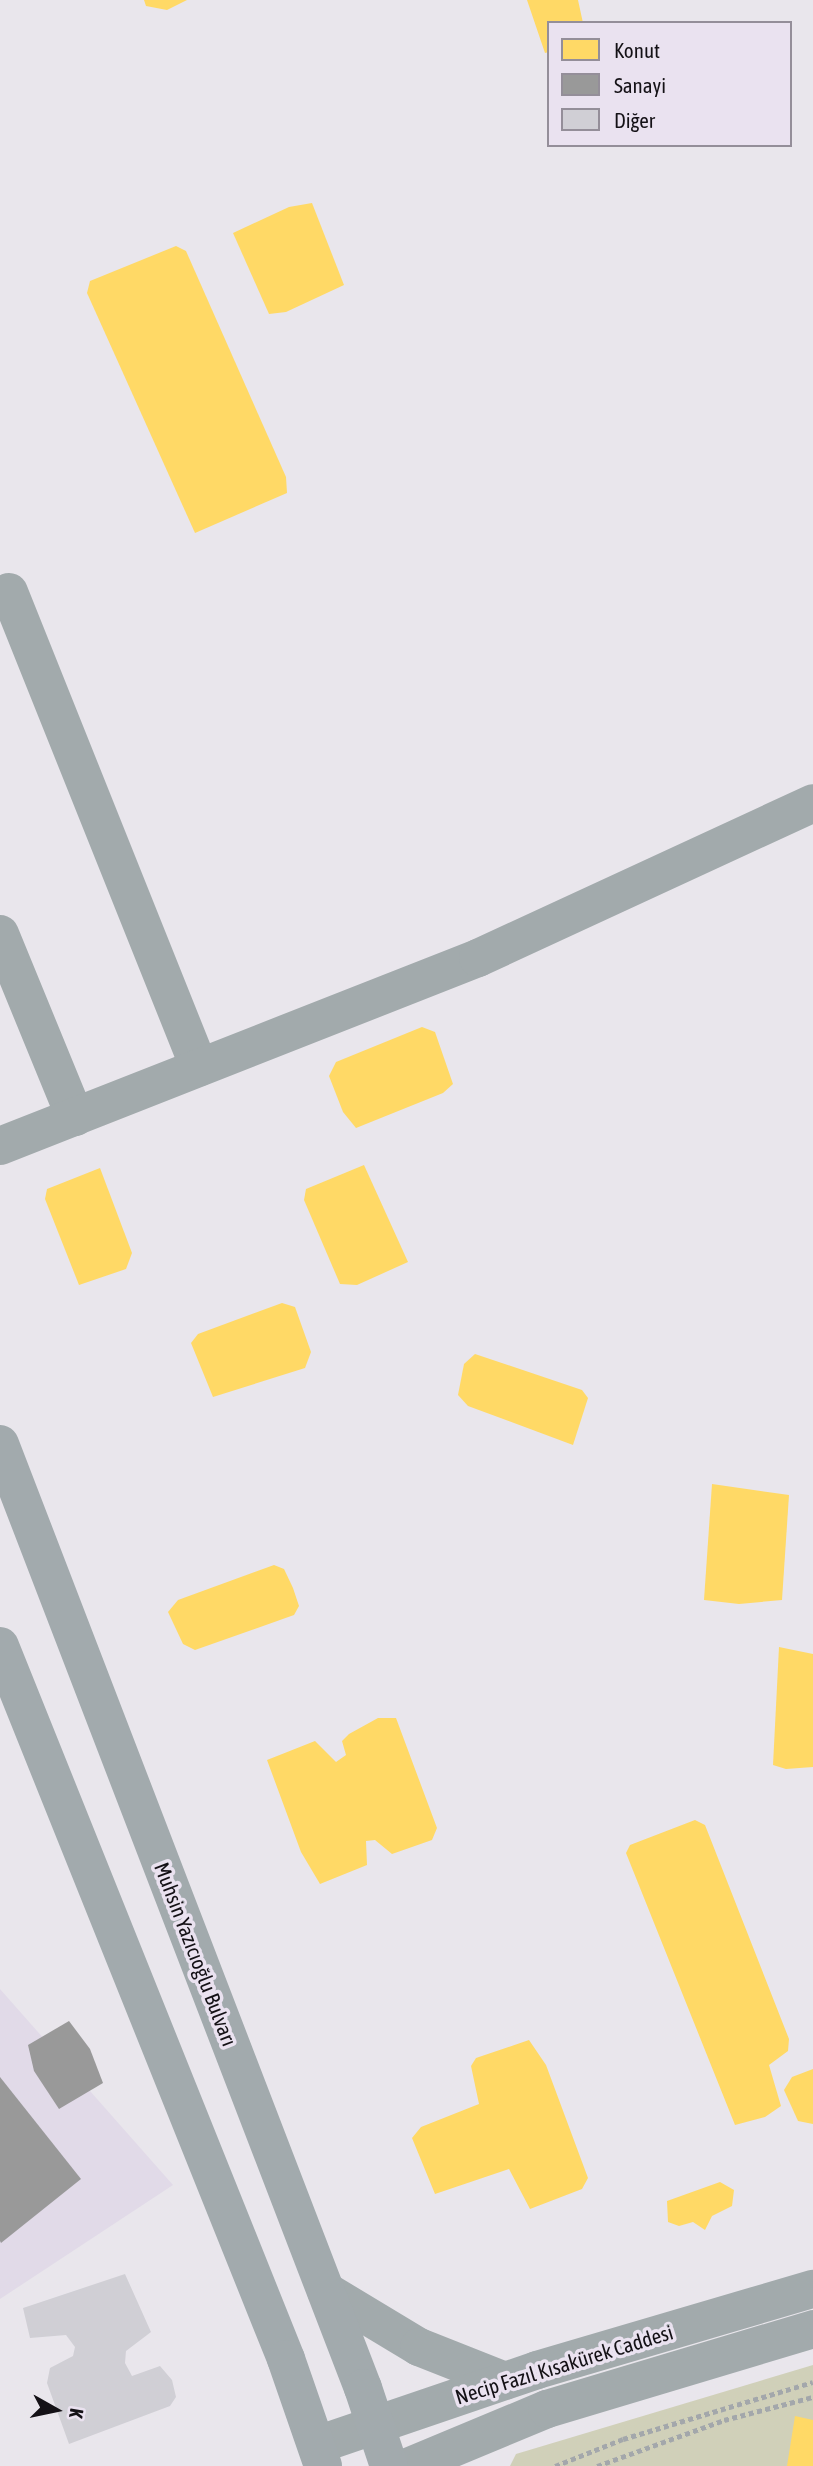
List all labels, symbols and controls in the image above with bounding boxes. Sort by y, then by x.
legend [547,21,792,147]
text: Konut [614,38,660,62]
text: Sanayi [614,73,666,97]
text: Diğer [614,108,655,132]
street label: Muhsin Yazıcıoğlu Bulvarı [149,1859,243,2049]
street label: Necip Fazıl Kısakürek Caddesi [452,2319,676,2409]
north arrow [21,2375,91,2445]
text: K [65,2407,88,2420]

